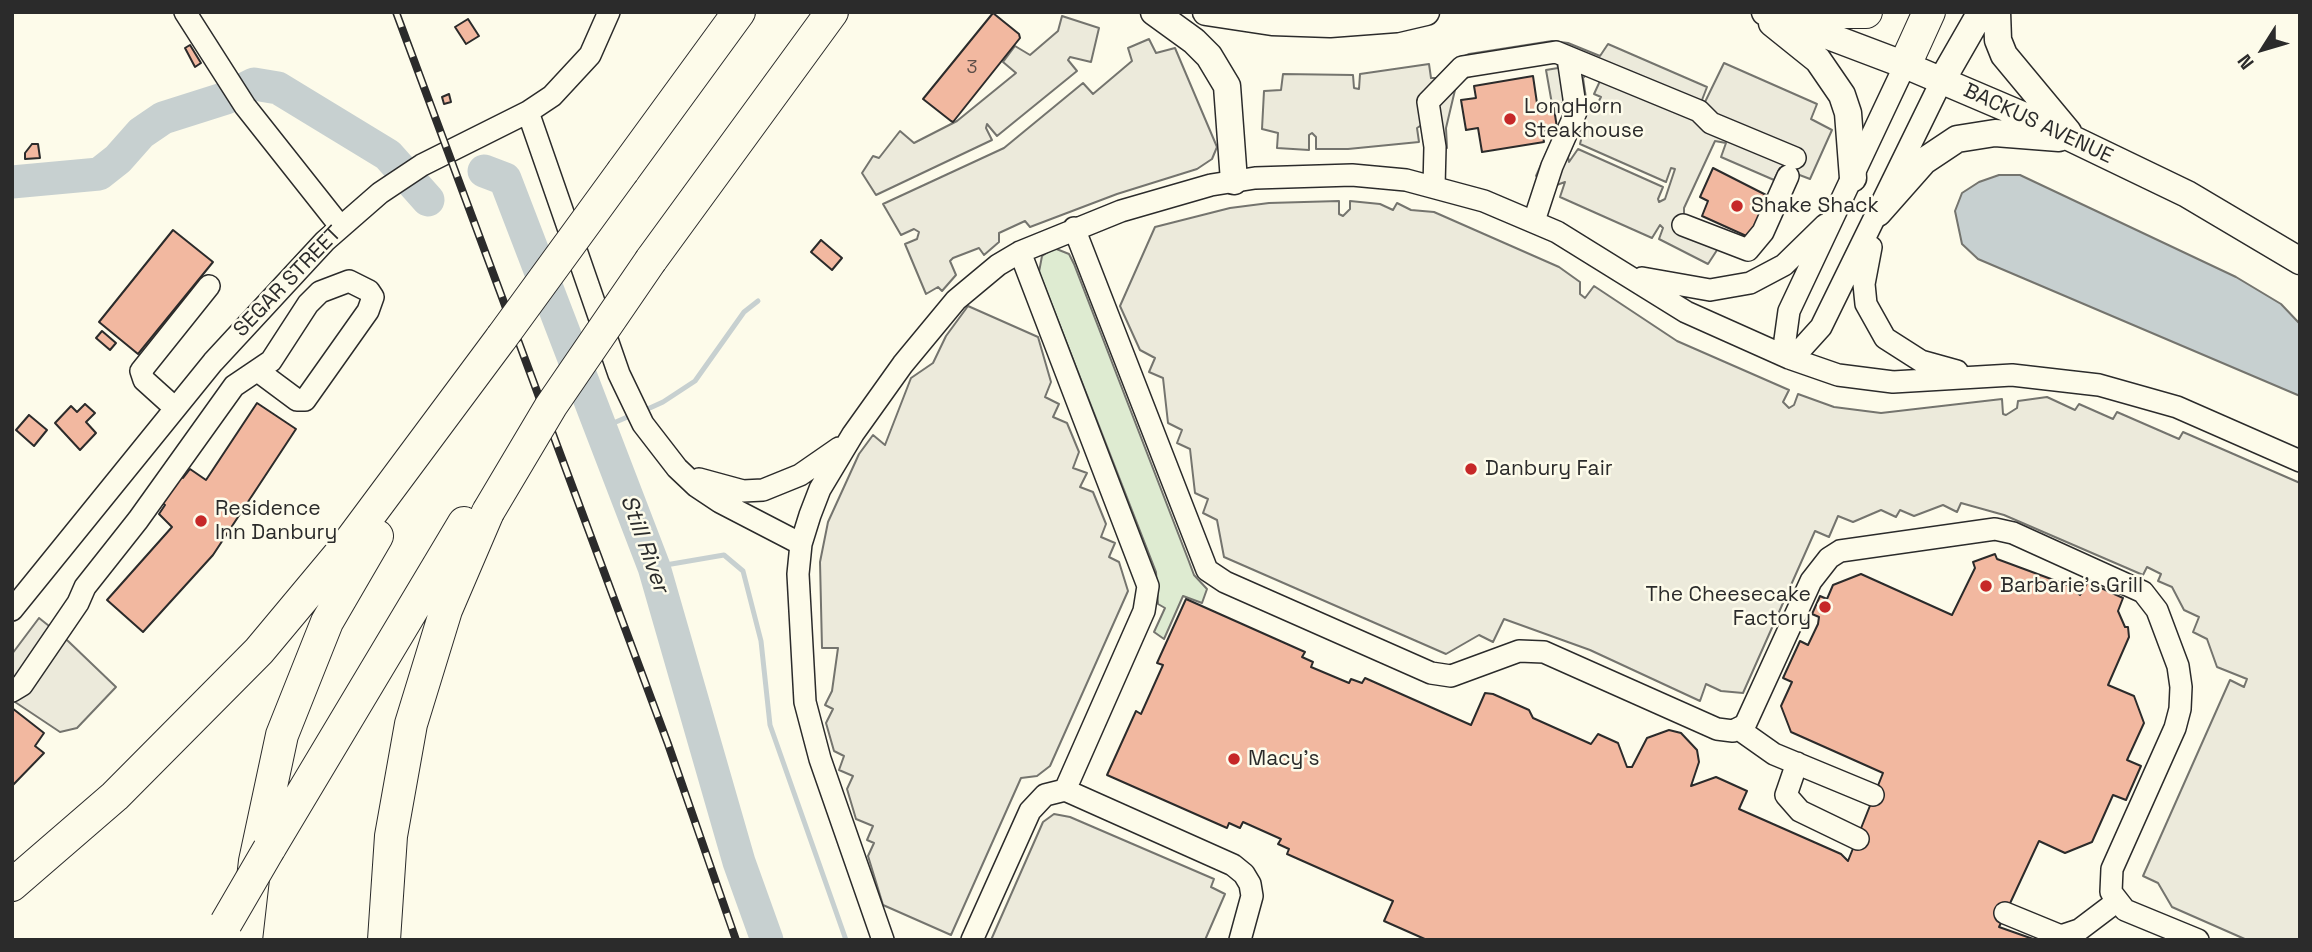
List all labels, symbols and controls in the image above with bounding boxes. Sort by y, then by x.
north arrow [2228,14,2298,84]
text: N [2232,49,2260,75]
house number: 3 [967,57,977,79]
street label: BACKUS AVENUE [1959,78,2117,170]
place label: LongHorn Steakhouse [1524,94,1644,144]
marker: LongHorn Steakhouse [1502,111,1518,127]
place label: Shake Shack [1751,193,1879,219]
marker: Shake Shack [1729,198,1745,214]
street label: SEGAR STREET [229,221,347,343]
place label: Danbury Fair [1485,456,1613,482]
marker: Danbury Fair [1463,461,1479,477]
water label: Still River [614,491,674,597]
place label: Residence Inn Danbury [215,496,337,546]
marker: Residence Inn Danbury [193,513,209,529]
place label: Barbarie's Grill [2000,573,2143,599]
marker: Barbarie's Grill [1978,578,1994,594]
place label: The Cheesecake Factory [1645,582,1811,632]
marker: The Cheesecake Factory [1817,599,1833,615]
place label: Macy's [1248,746,1320,772]
marker: Macy's [1226,751,1242,767]

